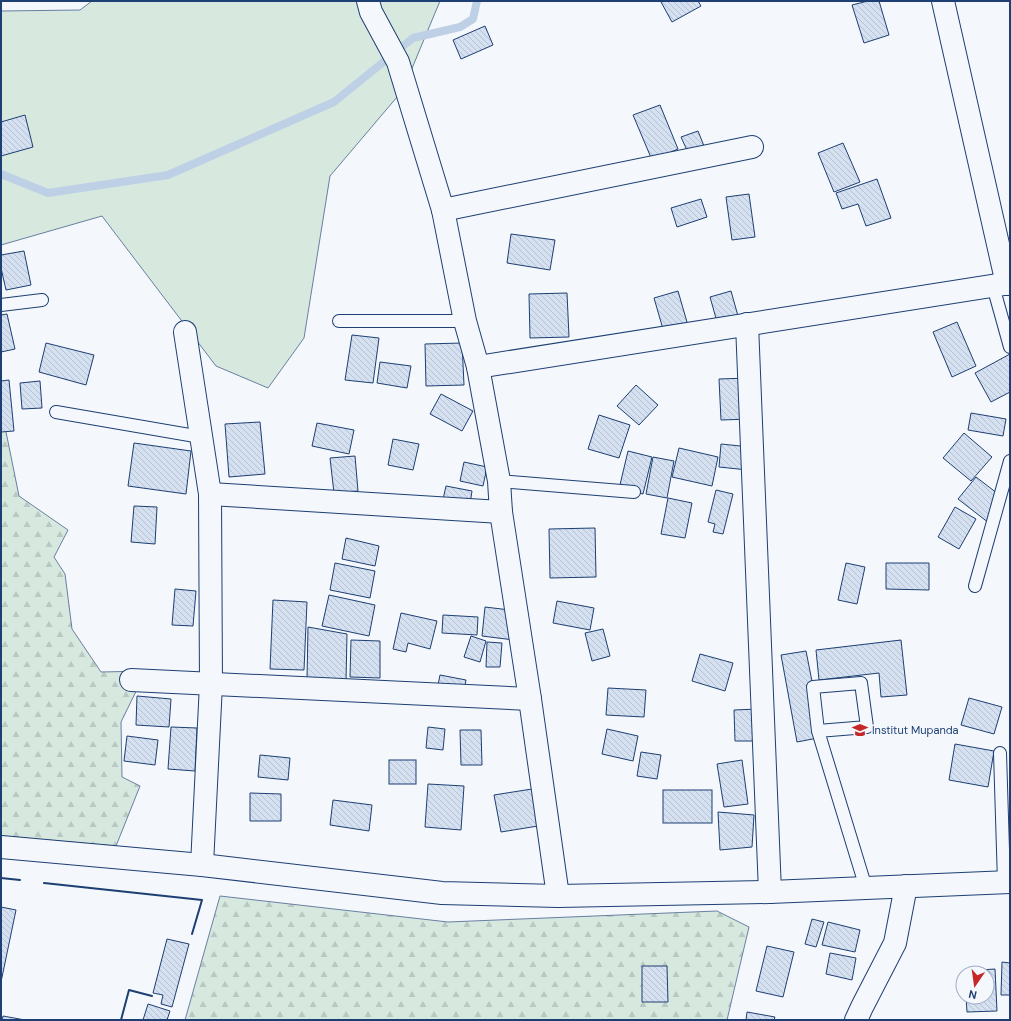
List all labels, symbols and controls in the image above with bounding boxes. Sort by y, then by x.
school or university icon: Institut Mupanda [851,721,869,739]
place label: Institut Mupanda [872,723,959,737]
north arrow [955,965,995,1005]
text: N [967,987,978,1002]

